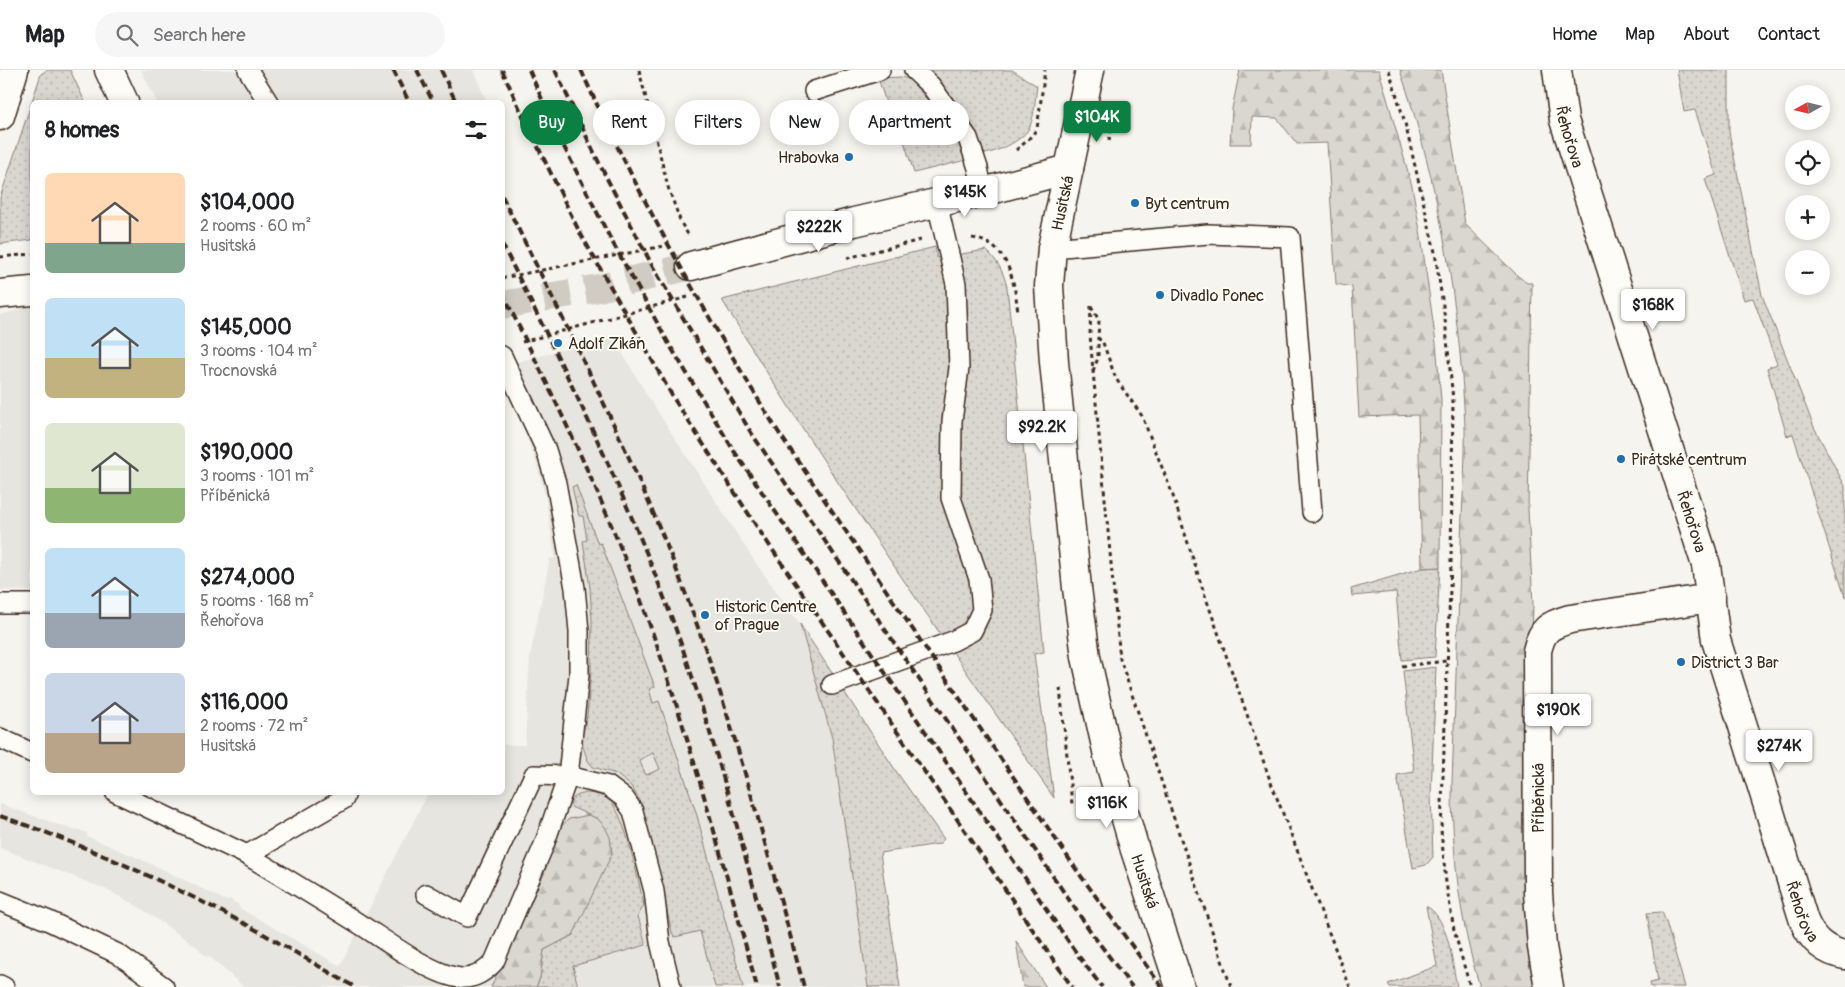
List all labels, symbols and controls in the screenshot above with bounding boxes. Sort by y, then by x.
search box [95,12,445,57]
text: Map [25,20,65,49]
icon: search [113,21,141,49]
text: Search here [153,23,246,47]
text: Home [1552,23,1597,46]
text: Map [1625,23,1655,46]
text: About [1683,23,1729,46]
text: Contact [1757,23,1820,46]
north arrow [1785,85,1830,130]
map controls [1785,85,1830,295]
chip: Buy [520,100,583,145]
chip: Rent [593,100,665,145]
chip: Filters [675,100,760,145]
chip: New [770,100,839,145]
chip: Apartment [849,100,969,145]
pin: $104K [1062,100,1132,143]
street label: Řehořova [1551,105,1588,170]
text: $104K [1075,107,1119,127]
icon: filters [462,116,490,144]
text: 8 homes [45,117,119,144]
button: locate [1785,140,1830,185]
place label: Hrabovka [778,148,839,168]
marker: Hrabovka [843,151,855,163]
street label: Husitská [1047,174,1079,233]
pin: $145K [930,176,1000,218]
text: $145K [944,182,986,202]
text: $104,000 [200,189,294,216]
icon: home [85,193,145,253]
place label: Byt centrum [1145,194,1229,214]
button: + [1785,195,1830,240]
marker: Byt centrum [1129,197,1141,209]
pin: $222K [784,210,854,253]
text: 2 rooms · 60 m² [200,216,311,236]
text: $222K [796,217,842,237]
text: Husitská [200,236,256,256]
button: − [1785,250,1830,295]
place label: Divadlo Ponec [1170,286,1264,306]
pin: $168K [1618,288,1688,331]
marker: Divadlo Ponec [1154,289,1166,301]
text: $168K [1632,295,1674,315]
text: $145,000 [200,314,292,341]
icon: home [85,318,145,378]
place label: Adolf Zikán [568,334,645,354]
marker: Adolf Zikán [552,337,564,349]
text: 3 rooms · 104 m² [200,341,317,361]
text: Trocnovská [200,361,277,381]
pin: $92.2K [1001,410,1083,453]
text: $92.2K [1018,417,1066,437]
text: $190,000 [200,439,293,466]
icon: home [85,443,145,503]
place label: Pirátské centrum [1631,450,1747,470]
marker: Pirátské centrum [1615,453,1627,465]
text: 3 rooms · 101 m² [200,466,314,486]
text: Příběnická [200,486,270,506]
street label: Řehořova [1672,489,1710,555]
text: $274,000 [200,564,295,591]
icon: home [85,568,145,628]
text: 5 rooms · 168 m² [200,591,314,611]
place label: Historic Centre of Prague [715,597,817,635]
marker: Historic Centre of Prague [699,609,711,621]
text: Řehořova [200,611,264,631]
place label: District 3 Bar [1691,653,1779,673]
marker: District 3 Bar [1675,656,1687,668]
text: $116,000 [200,689,288,716]
icon: home [85,693,145,753]
pin: $190K [1523,694,1593,736]
text: $190K [1536,700,1580,720]
text: 2 rooms · 72 m² [200,716,308,736]
pin: $274K [1744,730,1814,772]
text: Husitská [200,736,256,756]
text: $274K [1756,736,1802,756]
street label: Příběnická [1529,763,1549,833]
pin: $116K [1072,786,1142,829]
text: $116K [1087,793,1127,813]
street label: Husitská [1126,852,1163,911]
street label: Řehořova [1781,879,1823,947]

